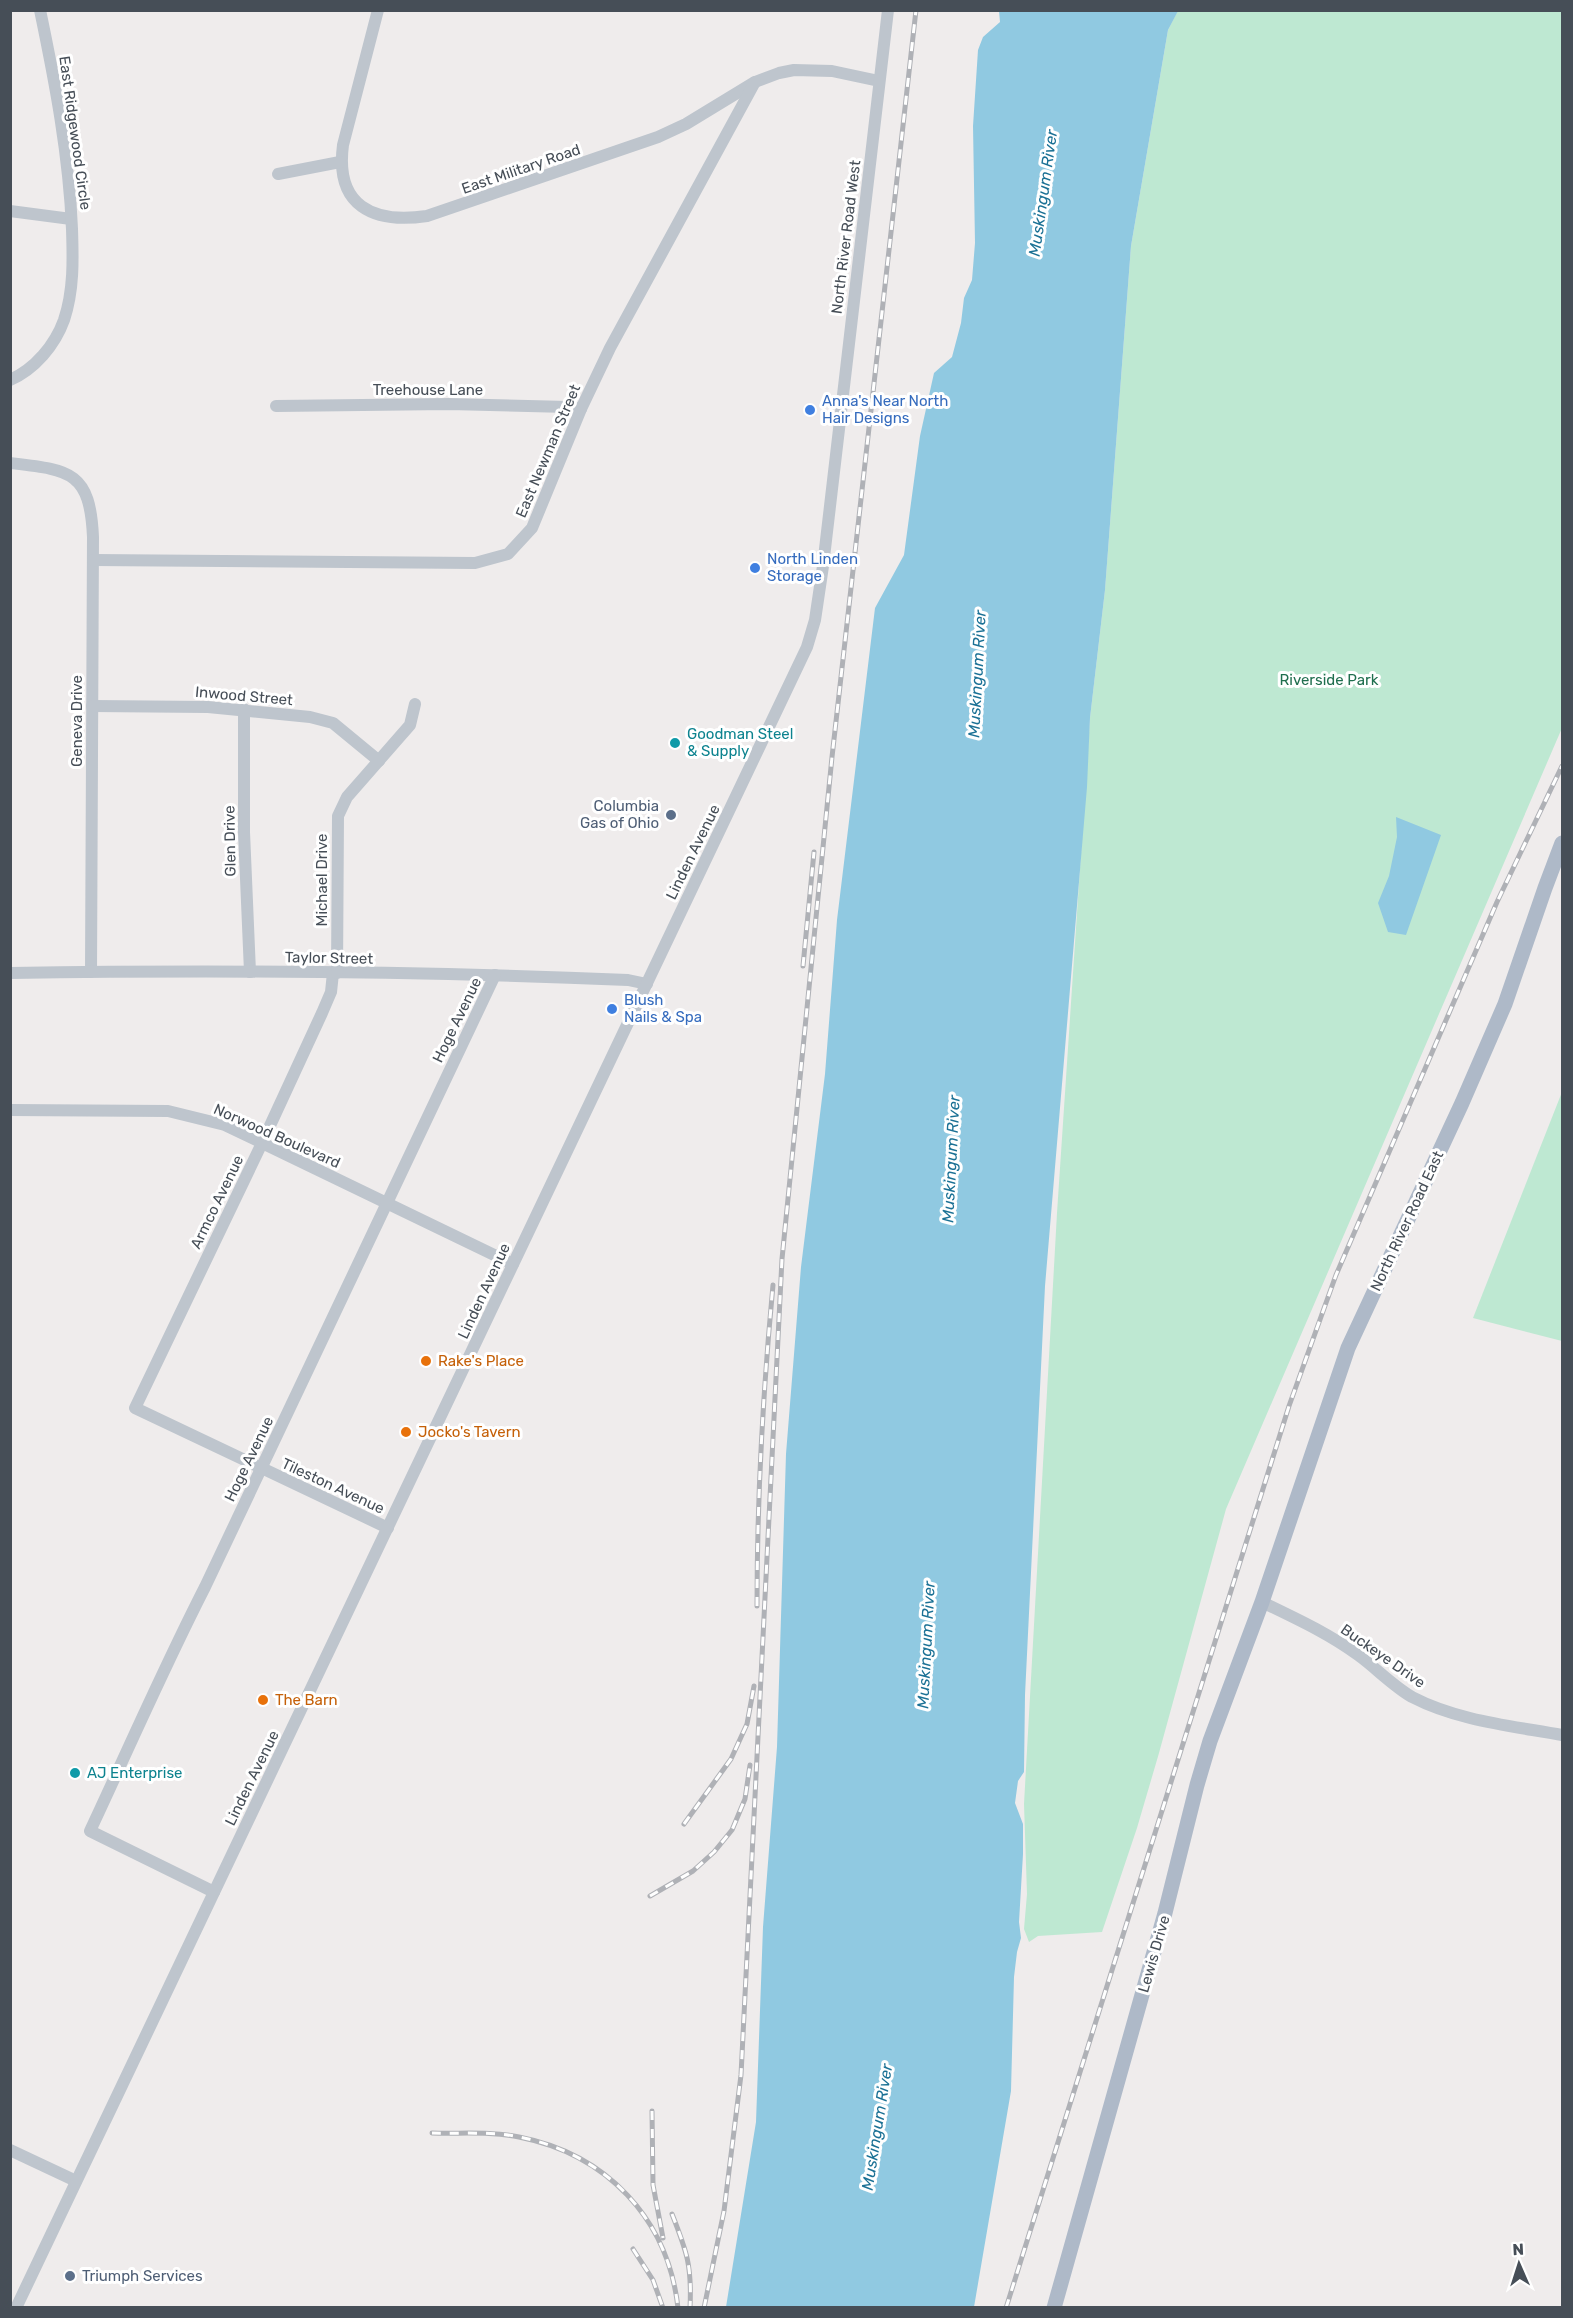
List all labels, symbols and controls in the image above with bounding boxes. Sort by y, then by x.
street label: East Ridgewood Circle [55,55,95,211]
water label: Muskingum River [1025,128,1061,258]
street label: East Military Road [459,140,583,198]
street label: North River Road West [828,159,864,315]
street label: Treehouse Lane [373,381,483,399]
street label: East Newman Street [512,382,584,520]
place label: Anna's Near North Hair Designs [822,392,948,427]
marker: Anna's Near North Hair Designs [803,403,817,417]
place label: North Linden Storage [767,550,858,585]
marker: North Linden Storage [748,561,762,575]
water label: Muskingum River [964,609,990,738]
park label: Riverside Park [1279,671,1379,689]
street label: Geneva Drive [68,675,86,767]
street label: Inwood Street [194,683,294,709]
place label: Goodman Steel & Supply [687,725,793,760]
marker: Goodman Steel & Supply [668,736,682,750]
place label: Columbia Gas of Ohio [580,797,659,832]
street label: Linden Avenue [662,802,724,902]
street label: Glen Drive [220,805,240,877]
marker: Columbia Gas of Ohio [664,808,678,822]
street label: Michael Drive [313,833,331,927]
street label: Taylor Street [285,948,373,968]
street label: Hoge Avenue [429,974,485,1066]
place label: Blush Nails & Spa [624,991,702,1026]
marker: Blush Nails & Spa [605,1002,619,1016]
water label: Muskingum River [938,1094,964,1223]
street label: Norwood Boulevard [211,1100,343,1172]
street label: North River Road East [1367,1148,1447,1294]
street label: Armco Avenue [187,1152,247,1252]
street label: Linden Avenue [454,1240,514,1342]
place label: Rake's Place [438,1352,524,1370]
marker: Rake's Place [419,1354,433,1368]
street label: Hoge Avenue [221,1413,277,1505]
place label: Jocko's Tavern [418,1423,521,1441]
marker: Jocko's Tavern [399,1425,413,1439]
street label: Tileston Avenue [279,1454,387,1518]
water label: Muskingum River [913,1580,939,1709]
street label: Buckeye Drive [1337,1620,1429,1692]
place label: The Barn [275,1691,338,1709]
marker: The Barn [256,1693,270,1707]
street label: Linden Avenue [221,1728,283,1828]
place label: AJ Enterprise [87,1764,182,1782]
marker: AJ Enterprise [68,1766,82,1780]
street label: Lewis Drive [1134,1913,1174,1995]
water label: Muskingum River [858,2062,897,2192]
north arrow [1489,2234,1549,2294]
text: N [1512,2240,1524,2259]
place label: Triumph Services [82,2267,203,2285]
marker: Triumph Services [63,2269,77,2283]

